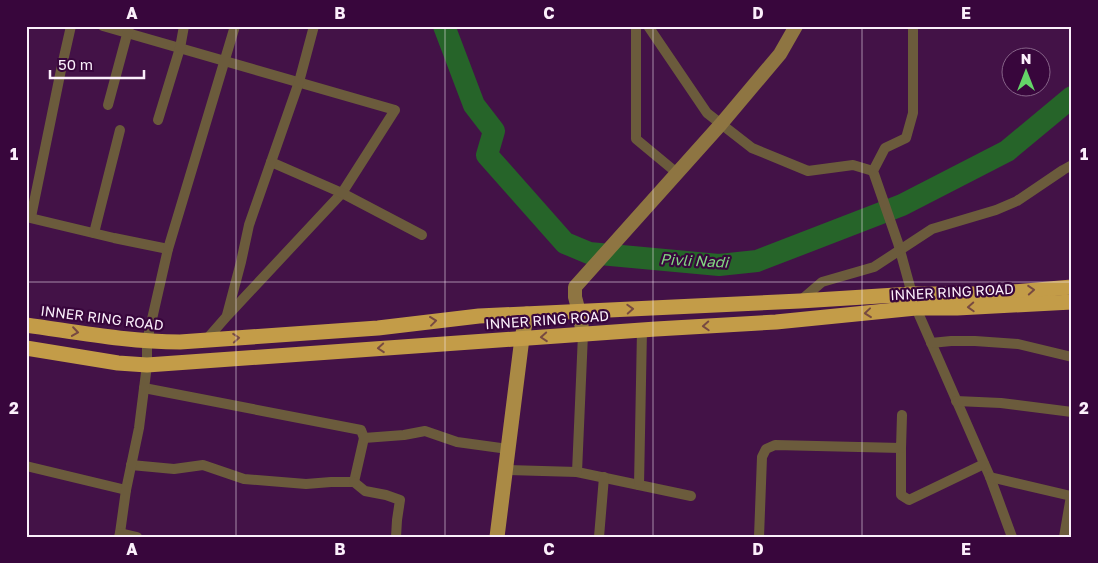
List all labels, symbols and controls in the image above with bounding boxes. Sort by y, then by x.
text: A [126,3,138,23]
text: B [334,3,346,23]
text: C [543,3,555,23]
text: D [752,3,764,23]
text: E [961,3,971,23]
scale bar [50,48,144,80]
north arrow [1000,48,1050,98]
text: N [1021,50,1031,67]
text: 50 m [58,55,93,73]
text: 1 [10,144,18,164]
text: 1 [1080,144,1088,164]
water label: Pivli Nadi [660,249,730,271]
street label: INNER RING ROAD [890,280,1014,303]
one-way arrow [1027,285,1035,296]
street label: INNER RING ROAD [40,302,165,333]
one-way arrow [966,302,974,313]
one-way arrow [626,304,634,315]
street label: INNER RING ROAD [485,307,609,332]
one-way arrow [863,307,871,318]
one-way arrow [429,317,437,327]
one-way arrow [701,320,709,331]
one-way arrow [71,326,79,337]
one-way arrow [539,331,547,342]
one-way arrow [233,333,241,344]
one-way arrow [377,343,385,354]
text: 2 [9,398,19,418]
text: 2 [1079,398,1089,418]
text: A [126,539,138,559]
text: B [334,539,346,559]
text: C [543,539,555,559]
text: D [752,539,764,559]
text: E [961,539,971,559]

